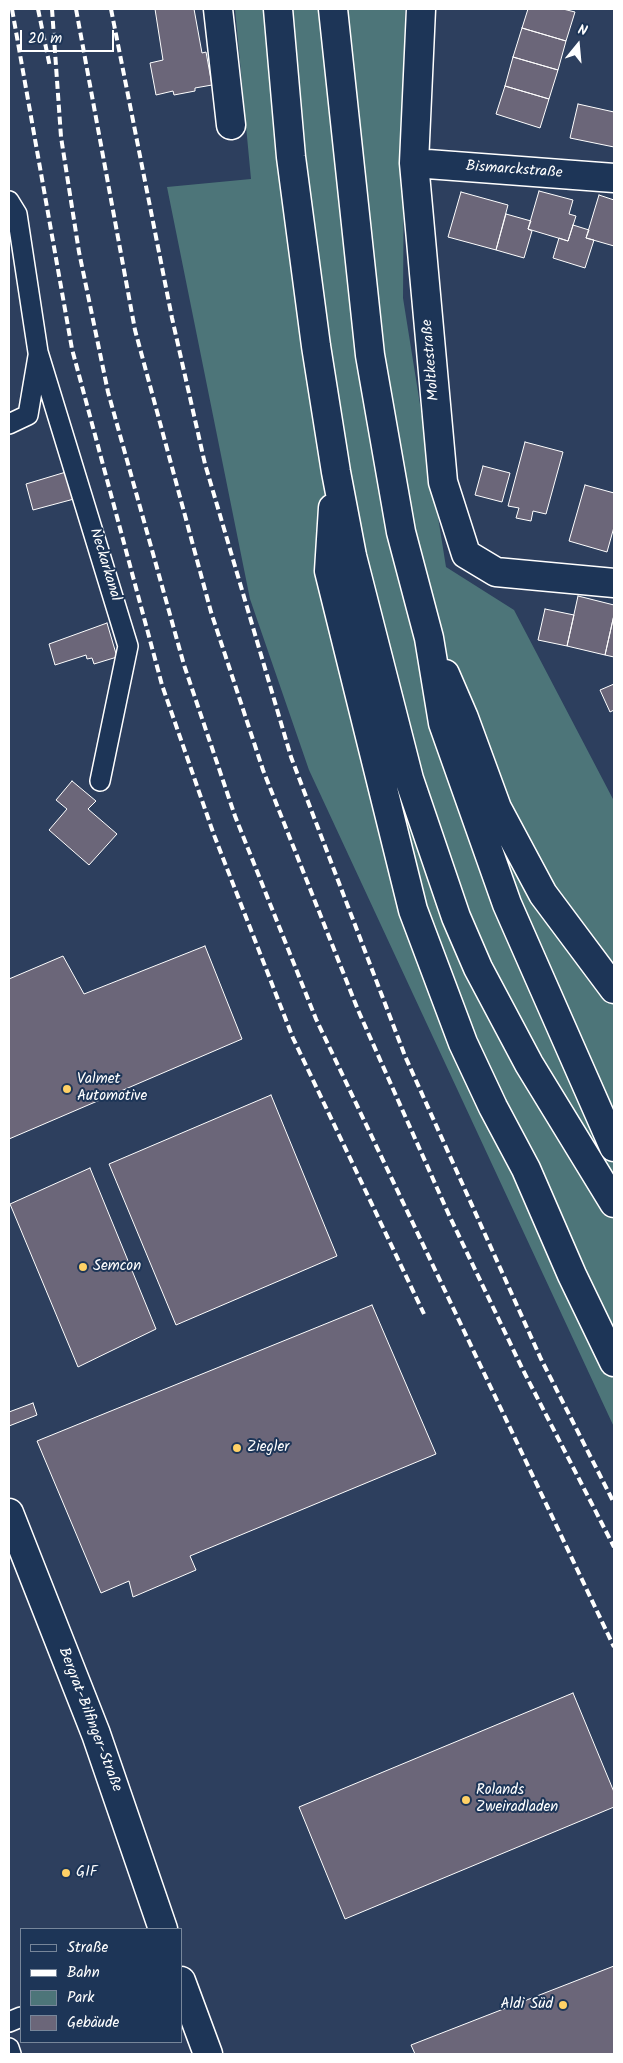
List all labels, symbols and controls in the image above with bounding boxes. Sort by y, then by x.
text: N [575,19,590,42]
scale bar [22,20,116,52]
north arrow [553,20,603,70]
text: 20 m [28,27,62,51]
street label: Bismarckstraße [465,159,563,183]
street label: Moltkestraße [419,319,445,401]
street label: Neckarkanal [84,526,124,604]
place label: Valmet Automotive [77,1071,147,1106]
marker: Valmet Automotive [61,1083,73,1095]
place label: Semcon [93,1258,141,1276]
marker: Semcon [77,1261,89,1273]
place label: Ziegler [247,1439,289,1457]
marker: Ziegler [231,1442,243,1454]
street label: Bergrat-Bilfinger-Straße [53,1645,125,1795]
place label: Rolands Zweiradladen [476,1782,558,1817]
marker: Rolands Zweiradladen [460,1794,472,1806]
place label: GIF [76,1864,98,1882]
marker: GIF [60,1867,72,1879]
legend [20,1928,182,2043]
text: Straße [67,1936,108,1960]
text: Bahn [67,1961,100,1985]
text: Park [67,1986,94,2010]
place label: Aldi Süd [501,1996,553,2014]
marker: Aldi Süd [557,1999,569,2011]
text: Gebäude [67,2011,119,2035]

